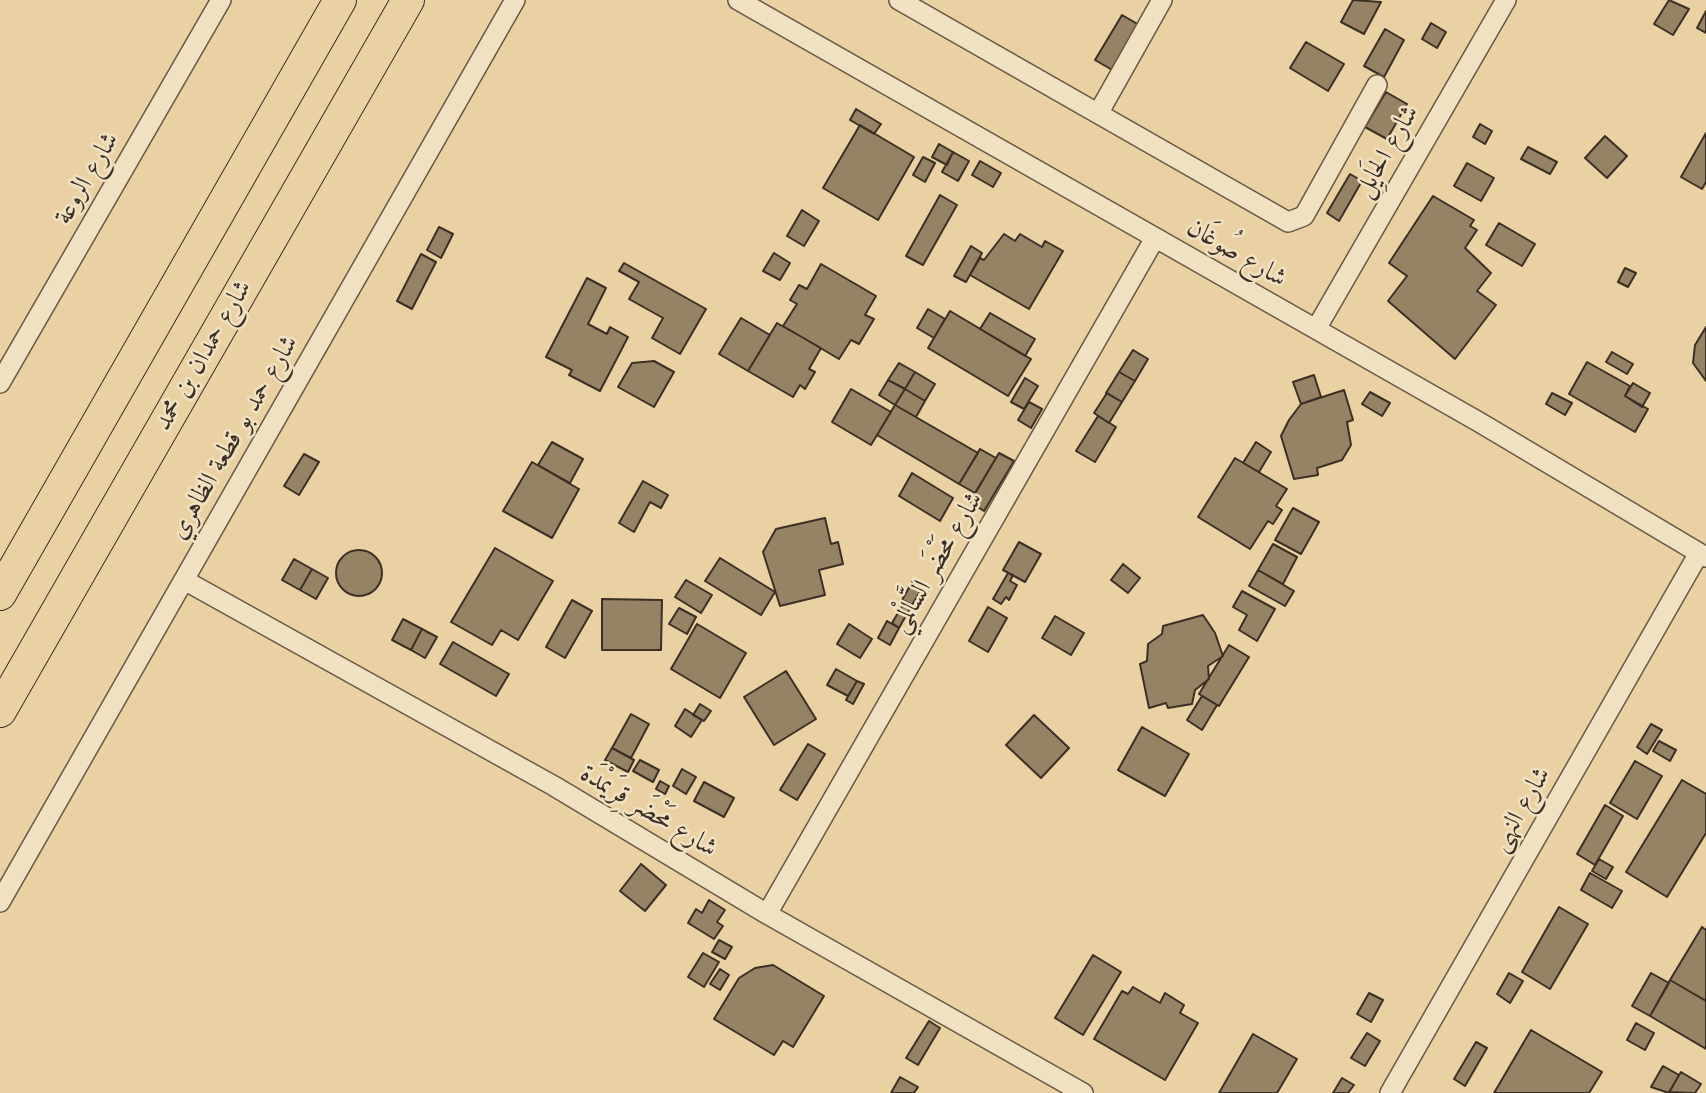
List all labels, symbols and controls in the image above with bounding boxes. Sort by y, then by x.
street label: شارع الحَايِل [1349,100,1427,204]
street label: شارع الروعة [49,127,127,231]
street label: شارع صُوغَان [1180,213,1292,295]
street label: شارع حمدان بن محمد [148,275,260,437]
street label: شارع حمد بو قطعة الظاهري [164,330,306,546]
street label: شارع مَحْضَر السَّالْمي [885,487,991,639]
street label: شارع مَحْضَر قِرَيمْدَة [574,759,722,865]
street label: شارع النهى [1485,762,1559,858]

